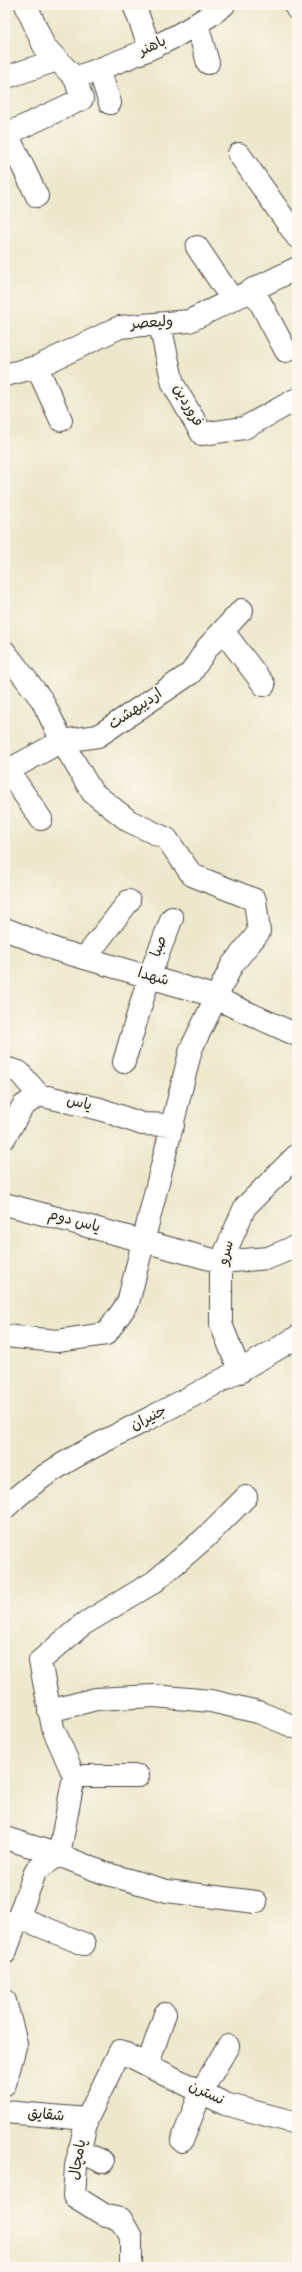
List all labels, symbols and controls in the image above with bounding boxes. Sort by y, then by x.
street label: باهنر [134,31,170,64]
street label: ولیعصر [128,312,174,337]
street label: فروردین [166,381,208,431]
street label: اردیبهشت [105,684,167,736]
street label: صبا [146,933,174,961]
street label: شهدا [135,963,171,993]
street label: یاس [64,1090,94,1118]
street label: یاس دوم [45,1204,103,1240]
street label: سرو [213,1238,241,1269]
street label: جنیران [127,1401,171,1437]
street label: نسترن [184,2076,228,2112]
street label: شقایق [27,2103,65,2129]
street label: پامچال [65,2138,93,2182]

